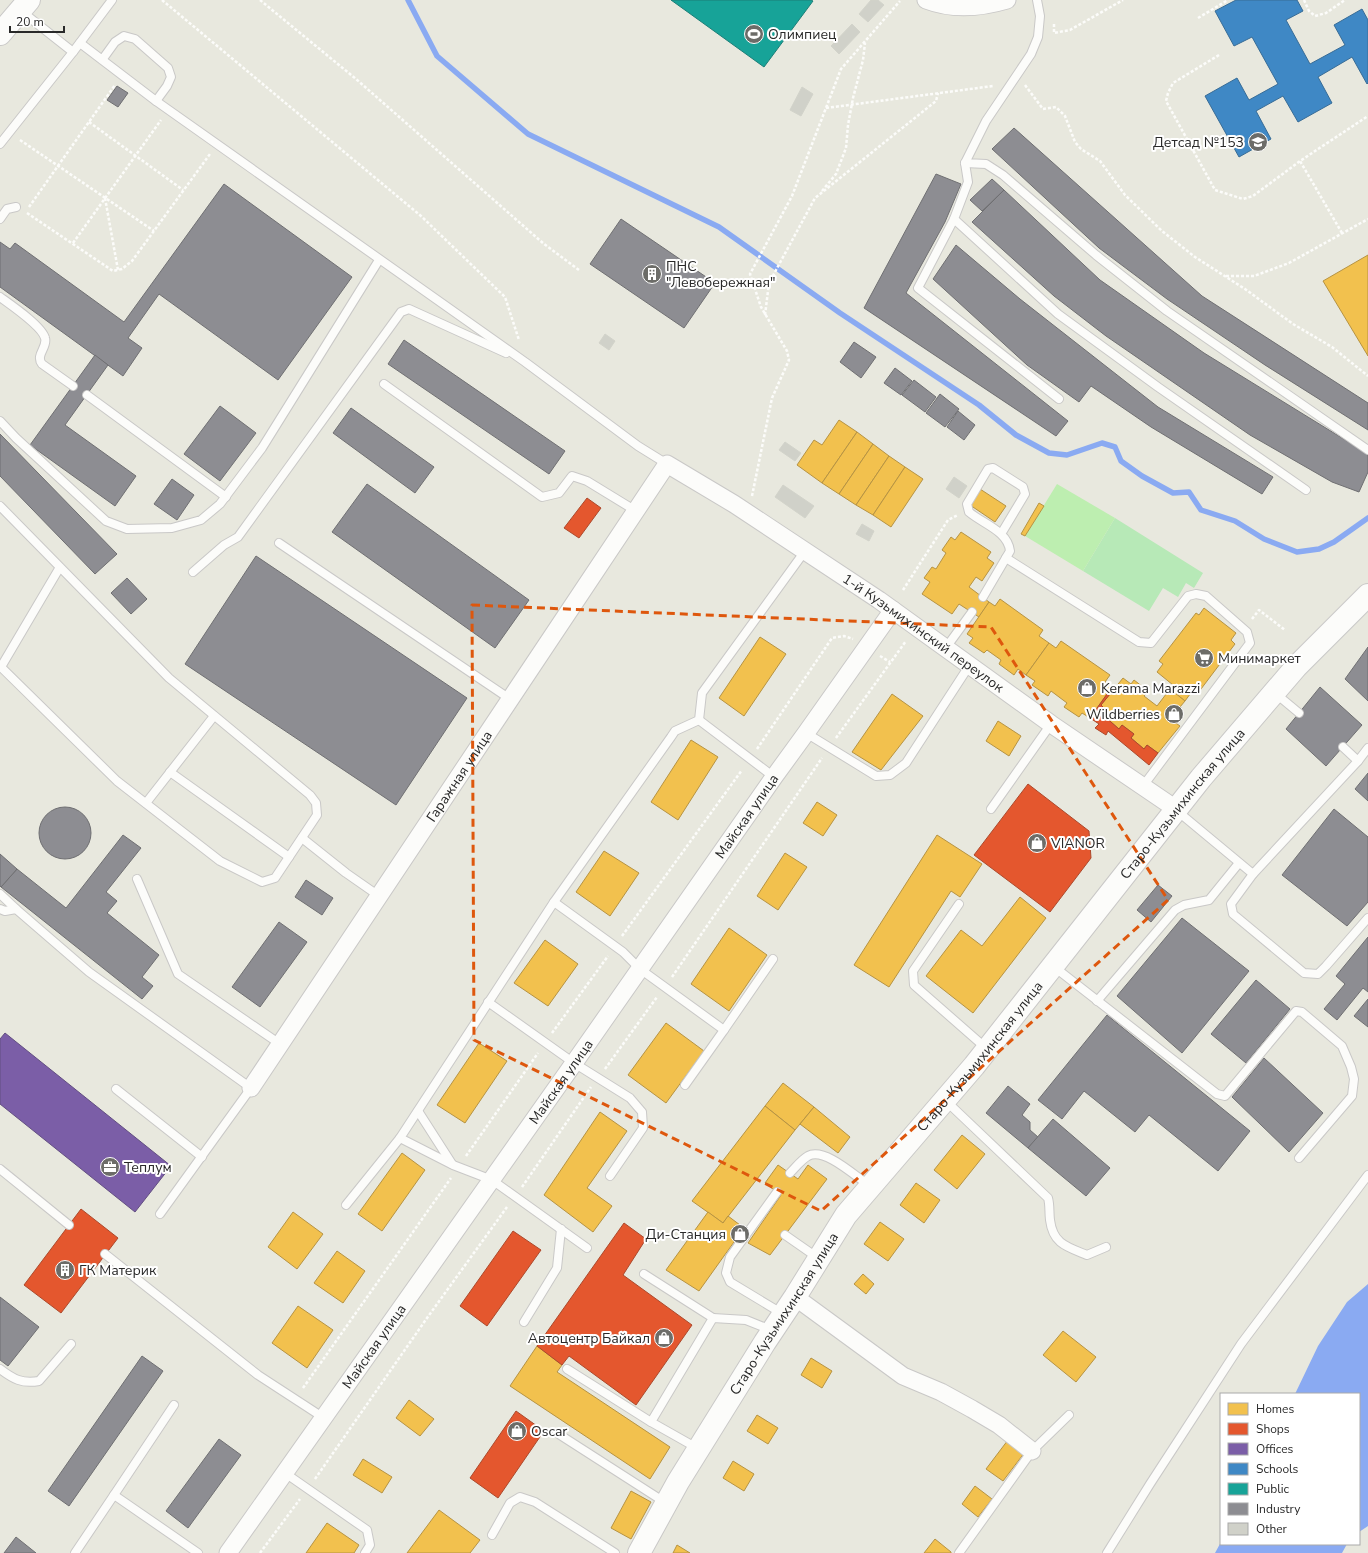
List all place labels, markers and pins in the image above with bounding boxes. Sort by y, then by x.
sports icon: Олимпиец [743,23,765,45]
place label: Олимпиец [768,25,836,44]
school or university icon: Детсад №153 [1247,131,1269,153]
place label: Детсад №153 [1153,133,1244,152]
place label: ПНС "Левобережная" [666,257,775,292]
building icon: ПНС "Левобережная" [641,263,663,285]
supermarket icon: Минимаркет [1193,647,1215,669]
place label: Минимаркет [1218,649,1302,668]
shop icon: Kerama Marazzi [1076,677,1098,699]
place label: Kerama Marazzi [1101,679,1200,698]
shop icon: Wildberries [1163,703,1185,725]
place label: Wildberries [1086,705,1160,724]
shop icon: VIANOR [1026,832,1048,854]
place label: VIANOR [1050,834,1105,853]
office icon: Теплум [99,1156,121,1178]
place label: Теплум [124,1158,172,1177]
shop icon: Ди-Станция [729,1223,751,1245]
place label: Ди-Станция [646,1225,726,1244]
building icon: ГК Материк [54,1259,76,1281]
place label: ГК Материк [79,1261,157,1280]
shop icon: Автоцентр Байкал [653,1327,675,1349]
place label: Автоцентр Байкал [528,1329,650,1348]
shop icon: Oscar [506,1420,528,1442]
place label: Oscar [531,1422,567,1441]

